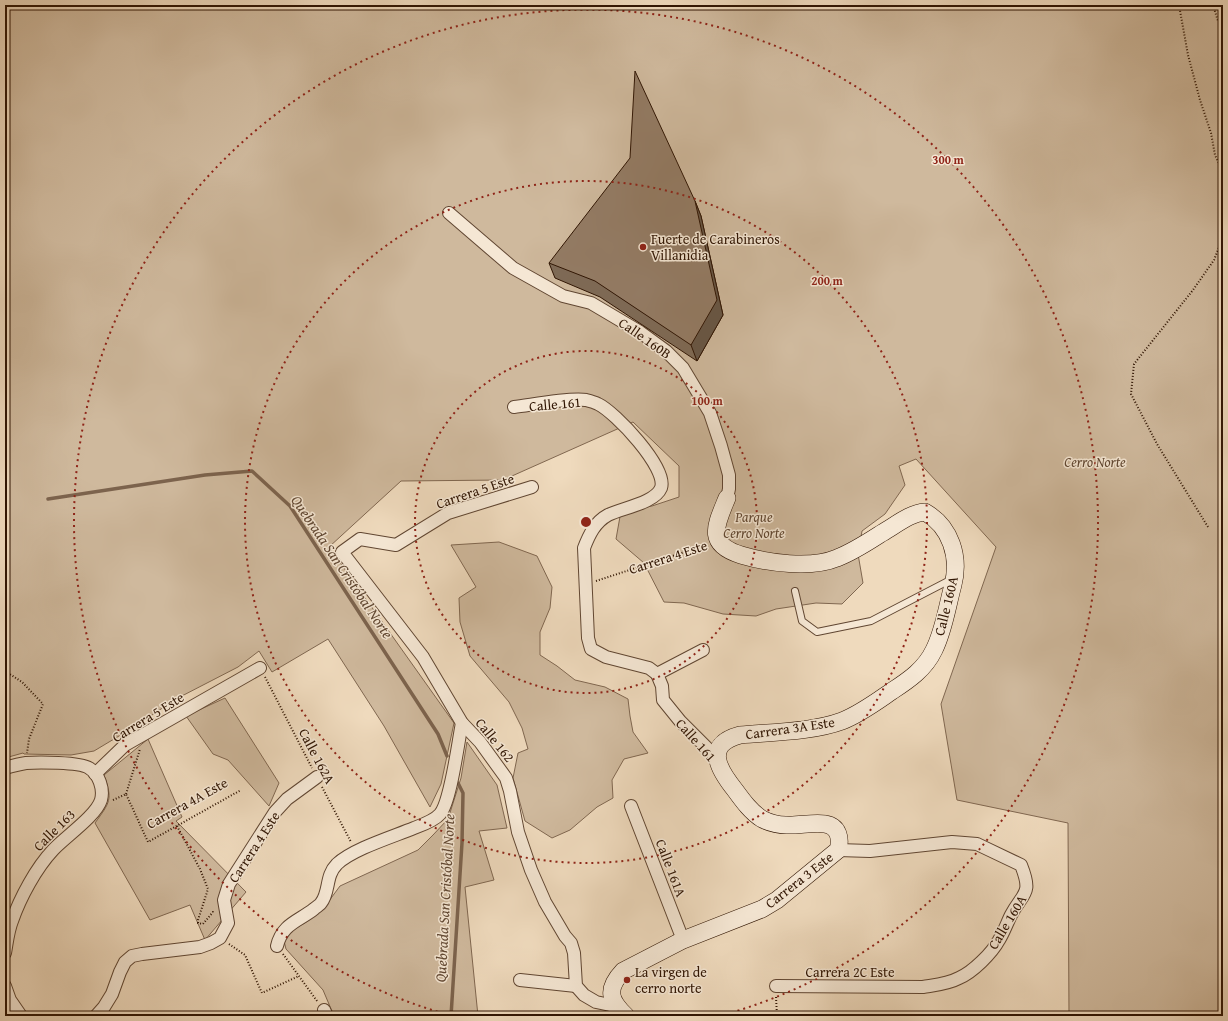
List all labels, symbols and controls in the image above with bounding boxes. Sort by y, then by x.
text: 300 m [932,151,965,168]
place label: Fuerte de Carabineros Villanidia [651,229,780,265]
marker: Fuerte de Carabineros Villanidia [638,242,648,252]
text: 200 m [811,272,844,289]
street label: Calle 160B [615,313,675,363]
street label: Calle 161 [528,392,582,416]
text: 100 m [691,392,724,409]
park label: Cerro Norte [1064,452,1126,472]
street label: Carrera 5 Este [433,468,517,514]
water label: Quebrada San Cristóbal Norte [286,491,398,643]
park label: Parque Cerro Norte [723,507,785,543]
centre of rings [579,515,593,529]
street label: Carrera 4 Este [626,535,710,579]
street label: Calle 160A [929,574,963,638]
street label: Carrera 5 Este [108,687,188,747]
street label: Carrera 3A Este [744,712,836,744]
street label: Calle 162 [471,714,519,766]
street label: Calle 161 [671,714,721,766]
street label: Calle 162A [294,725,340,788]
street label: Carrera 4A Este [143,772,232,834]
street label: Calle 163 [29,805,79,855]
street label: Carrera 4 Este [223,807,285,887]
water label: Quebrada San Cristóbal Norte [430,813,459,983]
street label: Calle 161A [651,836,691,900]
street label: Carrera 3 Este [761,847,838,913]
street label: Calle 160A [983,891,1031,953]
place label: La virgen de cerro norte [635,962,707,998]
street label: Carrera 2C Este [805,962,895,982]
marker: La virgen de cerro norte [622,975,632,985]

